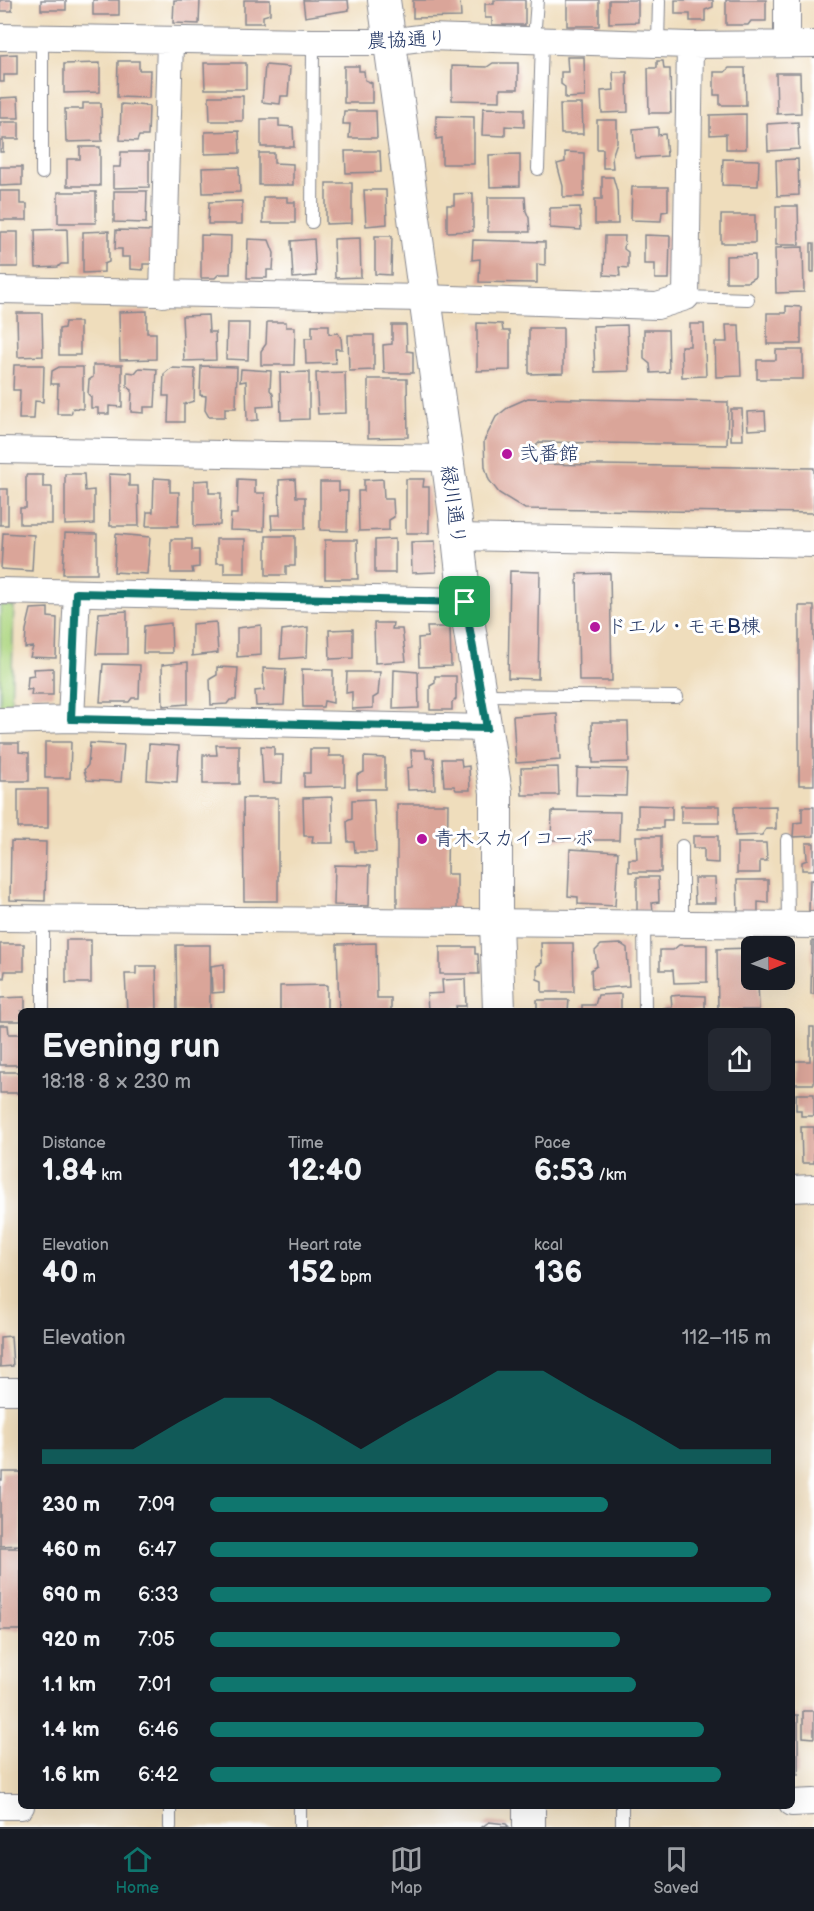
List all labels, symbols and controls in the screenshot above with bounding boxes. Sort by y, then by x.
street label: 農協通り [367,27,447,53]
place label: 弐番館 [519,442,579,466]
marker: 弐番館 [500,447,514,461]
street label: 緑川通り [436,464,470,546]
pin [439,576,490,627]
icon: arrive [448,585,481,618]
place label: ドエル・モモB棟 [607,615,761,639]
marker: ドエル・モモB棟 [588,620,602,634]
place label: 青木スカイコーポ [434,827,594,851]
marker: 青木スカイコーポ [415,832,429,846]
north arrow [741,936,795,990]
map controls [741,936,795,990]
text: Evening run [42,1027,220,1067]
button: share [708,1028,771,1091]
text: 18:18 · 8 × 230 m [42,1070,191,1094]
text: Distance [42,1134,106,1153]
text: Time [288,1134,323,1153]
text: Pace [534,1134,570,1153]
text: 1.84 [42,1153,97,1189]
text: 12:40 [288,1153,362,1189]
text: 6:53 [534,1153,594,1189]
text: km [97,1166,122,1185]
text: /km [594,1166,627,1185]
text: Elevation [42,1236,109,1255]
text: Heart rate [288,1236,362,1255]
text: kcal [534,1236,563,1255]
text: 40 [42,1255,78,1291]
text: 152 [288,1255,336,1291]
text: 136 [534,1255,582,1291]
text: m [78,1268,96,1287]
text: bpm [336,1268,372,1287]
text: Elevation [42,1326,125,1350]
text: 112–115 m [682,1326,771,1350]
text: 230 m [42,1493,100,1517]
text: 7:09 [138,1493,175,1517]
text: 460 m [42,1538,101,1562]
text: 6:47 [138,1538,176,1562]
text: 690 m [42,1583,101,1607]
text: 6:33 [138,1583,179,1607]
text: 920 m [42,1628,100,1652]
text: 7:05 [138,1628,175,1652]
text: 1.1 km [42,1673,96,1697]
text: 7:01 [138,1673,171,1697]
text: 1.4 km [42,1718,100,1742]
text: 6:46 [138,1718,179,1742]
text: 1.6 km [42,1763,100,1787]
text: 6:42 [138,1763,178,1787]
tab: Home [115,1843,159,1898]
tab: Map [390,1843,423,1898]
tab: Saved [654,1843,699,1898]

